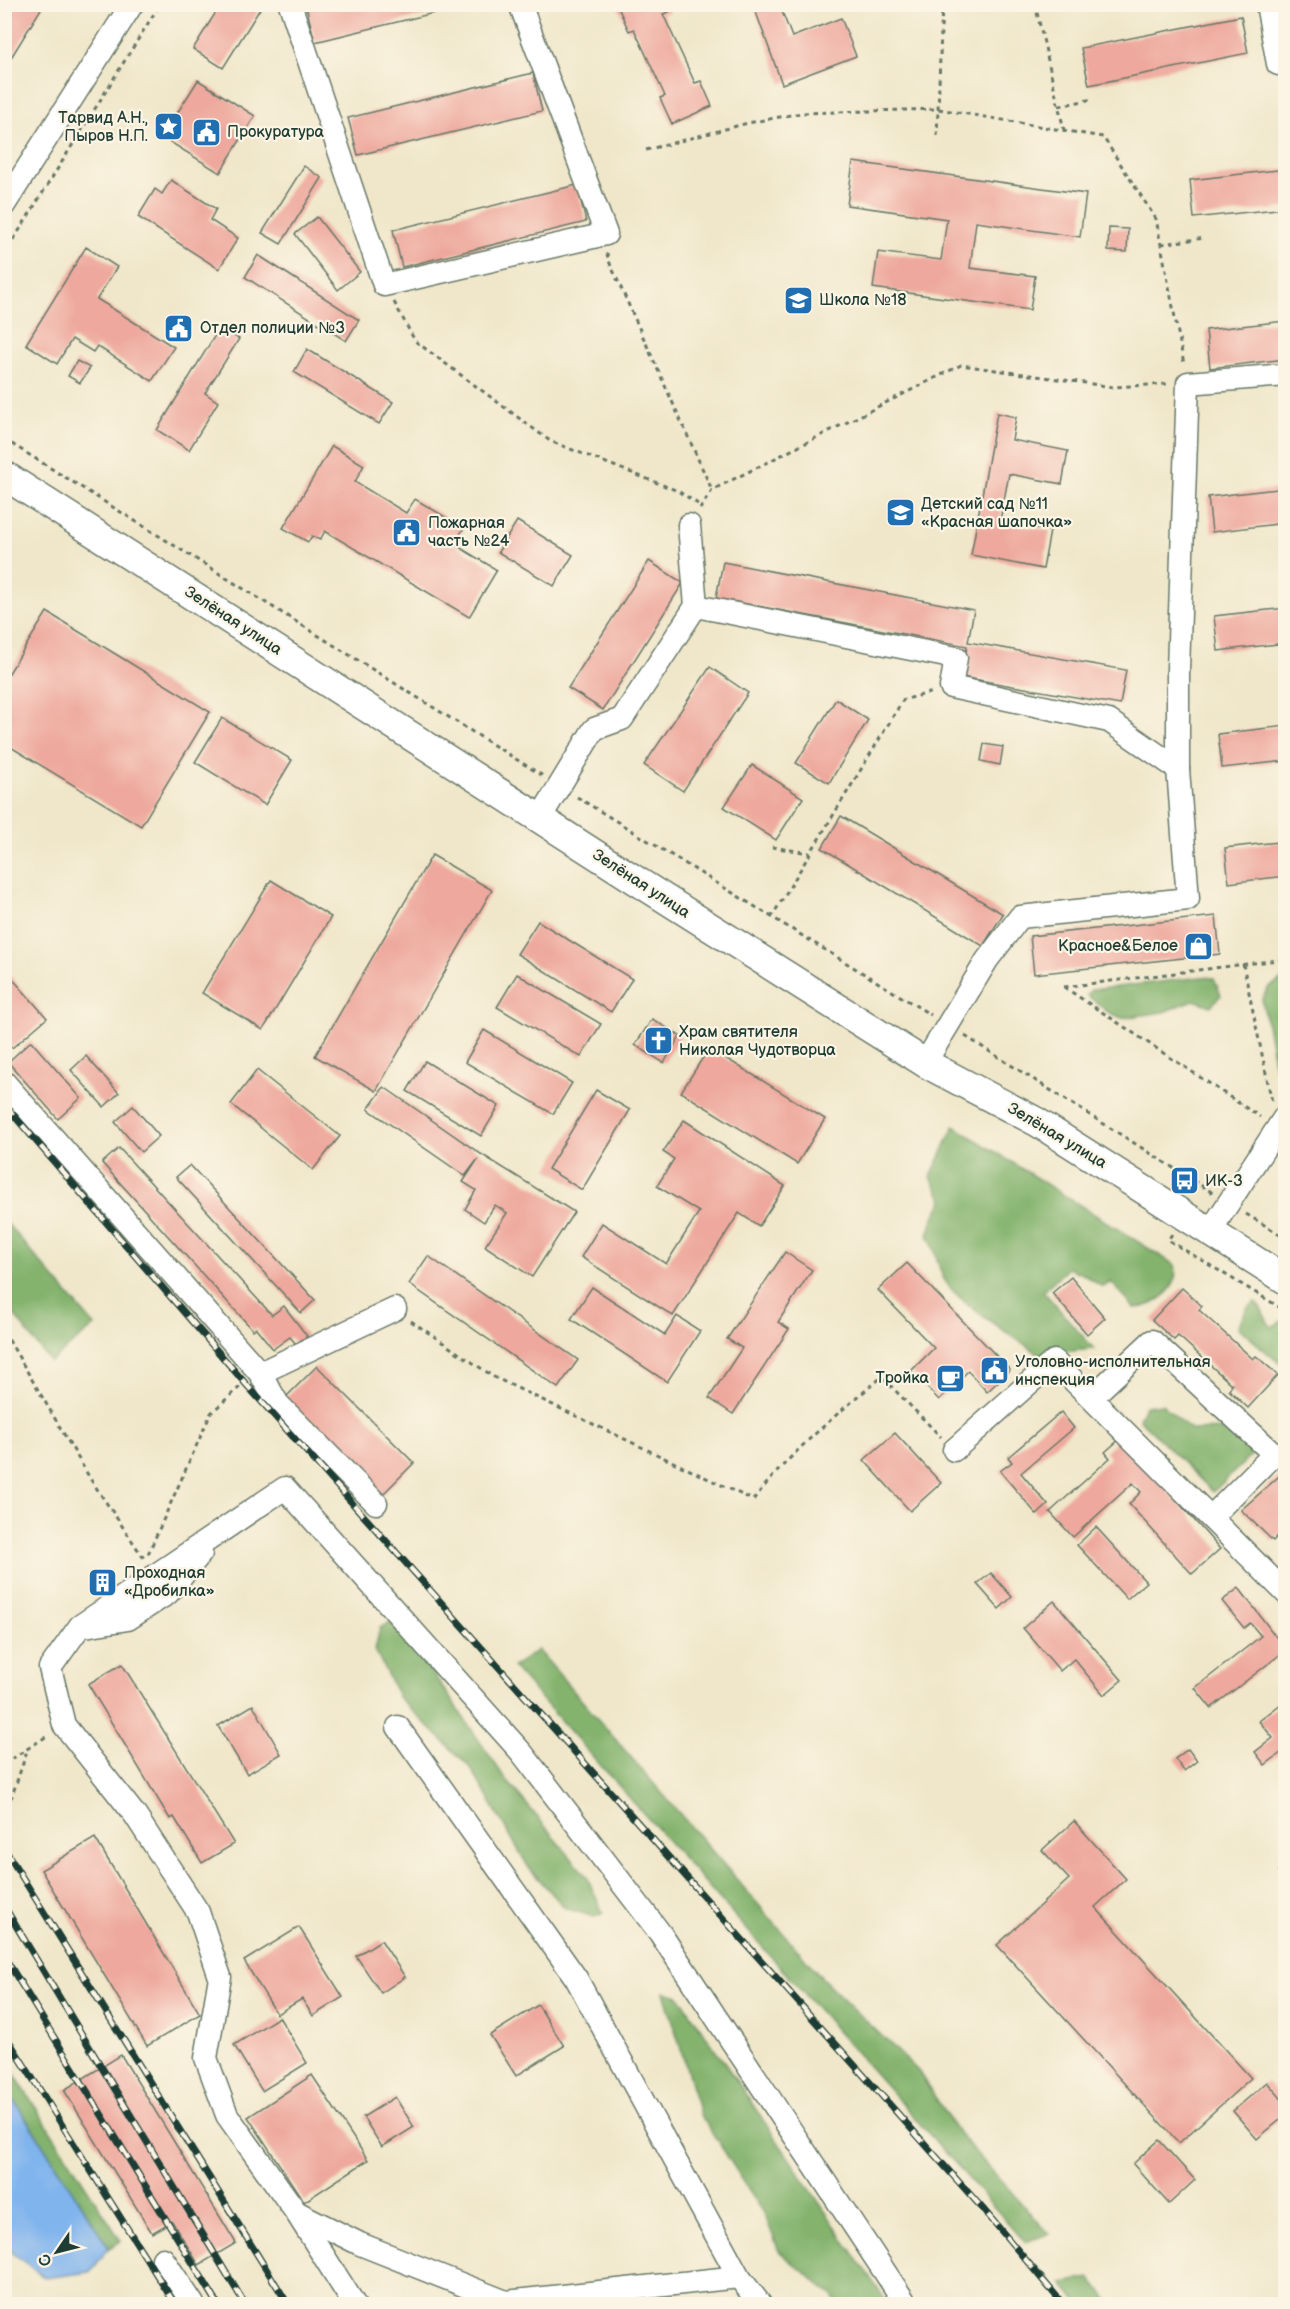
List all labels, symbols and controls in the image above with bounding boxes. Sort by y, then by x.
place label: Тарвид А.Н., Пыров Н.П. [58,109,148,146]
place icon: Тарвид А.Н., Пыров Н.П. [153,111,185,143]
public building icon: Прокуратура [190,116,222,148]
place label: Прокуратура [227,123,325,142]
school or university icon: Школа №18 [782,284,814,316]
place label: Школа №18 [819,291,906,310]
public building icon: Отдел полиции №3 [163,312,195,344]
place label: Отдел полиции №3 [200,319,345,338]
place label: Детский сад №11 «Красная шапочка» [921,495,1072,532]
school or university icon: Детский сад №11 «Красная шапочка» [884,497,916,529]
place label: Пожарная часть №24 [428,514,510,551]
public building icon: Пожарная часть №24 [391,516,423,548]
street label: Зелёная улица [181,582,286,660]
street label: Зелёная улица [589,845,694,923]
shop icon: Красное&Белое [1183,930,1215,962]
place label: Красное&Белое [1058,937,1178,956]
place label: Храм святителя Николая Чудотворца [679,1023,836,1060]
church icon: Храм святителя Николая Чудотворца [642,1025,674,1057]
street label: Зелёная улица [1004,1099,1110,1173]
bus stop icon: ИК-3 [1168,1165,1200,1197]
place label: ИК-3 [1205,1172,1243,1191]
place label: Уголовно-исполнительная инспекция [1015,1353,1211,1390]
public building icon: Уголовно-исполнительная инспекция [978,1355,1010,1387]
cafe icon: Тройка [934,1362,966,1394]
place label: Тройка [875,1369,930,1388]
place label: Проходная «Дробилка» [124,1564,215,1601]
building icon: Проходная «Дробилка» [87,1566,119,1598]
north arrow [27,2222,87,2282]
text: С [35,2250,57,2270]

